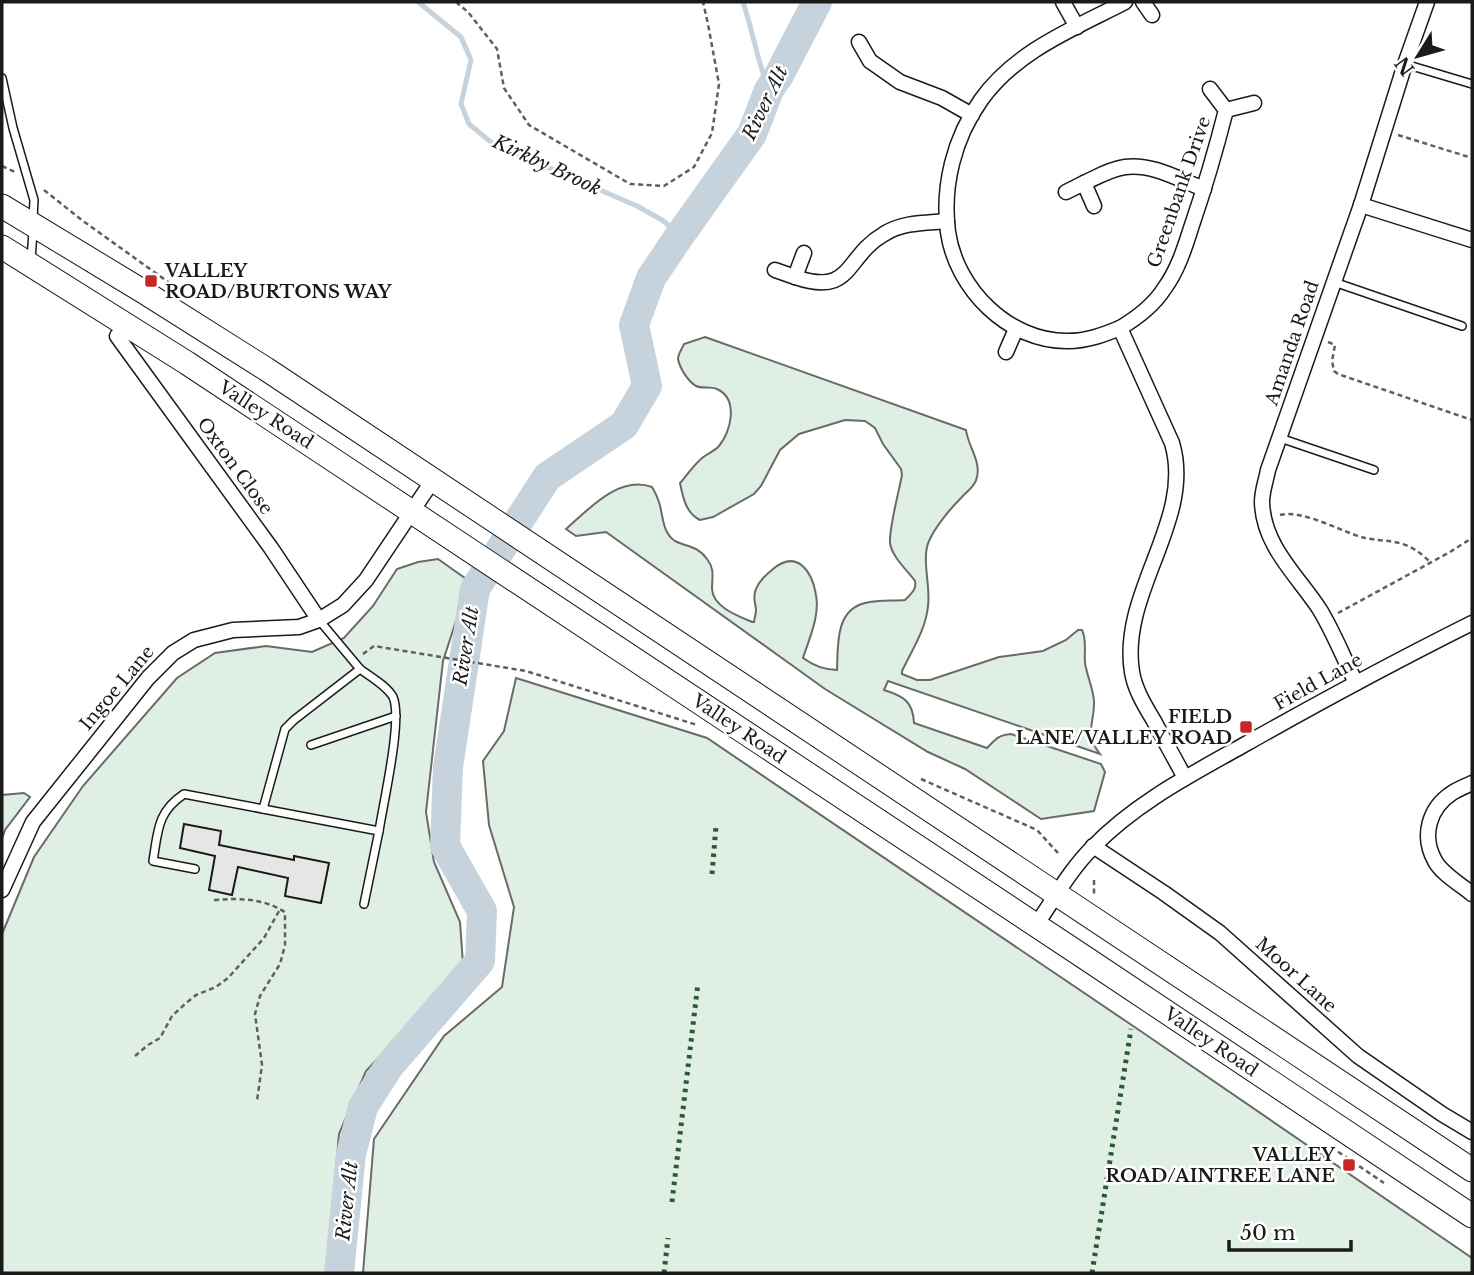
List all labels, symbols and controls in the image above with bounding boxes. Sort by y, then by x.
north arrow [1383,21,1453,91]
text: N [1390,52,1419,80]
water label: River Alt [737,62,793,145]
street label: Greenbank Drive [1143,113,1215,271]
water label: Kirkby Brook [488,129,605,200]
place label: VALLEY ROAD/BURTONS WAY [164,260,393,303]
marker: VALLEY ROAD/BURTONS WAY [143,273,159,289]
street label: Amanda Road [1260,278,1324,409]
street label: Valley Road [214,376,317,454]
street label: Oxton Close [193,413,277,519]
water label: River Alt [448,605,484,688]
street label: Ingoe Lane [75,641,159,735]
street label: Field Lane [1270,649,1366,715]
street label: Valley Road [687,689,790,768]
place label: FIELD LANE/VALLEY ROAD [1016,706,1232,749]
marker: FIELD LANE/VALLEY ROAD [1238,719,1254,735]
street label: Moor Lane [1251,933,1341,1017]
street label: Valley Road [1159,1002,1262,1081]
place label: VALLEY ROAD/AINTREE LANE [1106,1144,1336,1187]
marker: VALLEY ROAD/AINTREE LANE [1341,1157,1357,1173]
water label: River Alt [331,1160,363,1243]
scale bar [1229,1208,1352,1252]
text: 50 m [1240,1220,1296,1246]

